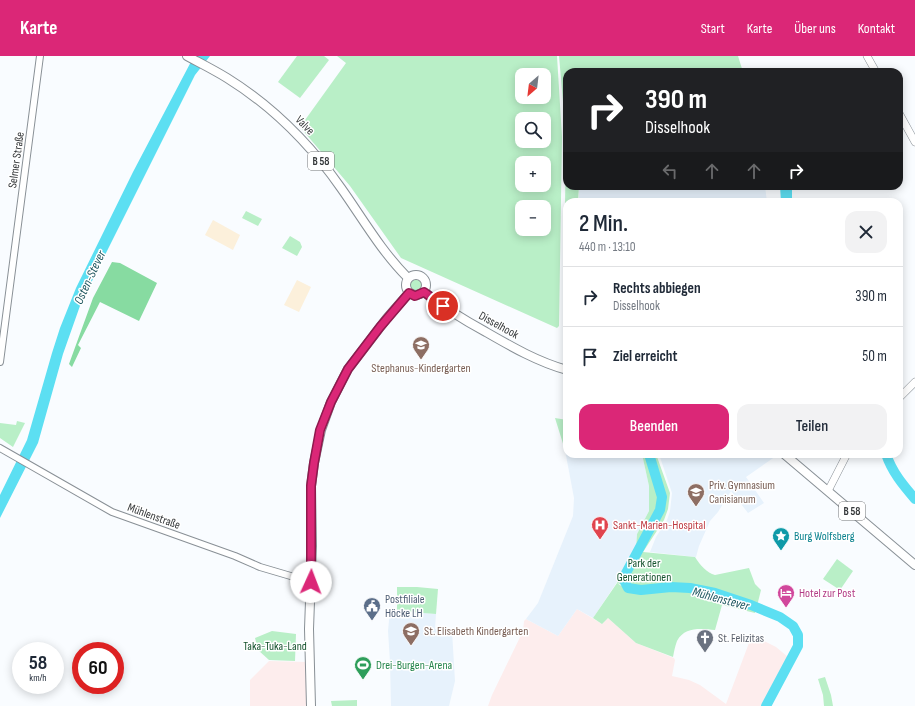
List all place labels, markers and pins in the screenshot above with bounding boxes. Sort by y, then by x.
pin [426,289,460,323]
school or university icon: Stephanus-Kindergarten [411,335,431,360]
place label: Stephanus-Kindergarten [371,361,471,376]
place label: Priv. Gymnasium Canisianum [709,478,775,507]
school or university icon: Priv. Gymnasium Canisianum [686,482,706,507]
hospital icon: Sankt-Marien-Hospital [590,515,610,540]
place label: Sankt-Marien-Hospital [613,518,705,533]
place icon: Burg Wolfsberg [771,526,791,551]
place label: Burg Wolfsberg [794,529,855,544]
hotel icon: Hotel zur Post [776,583,796,608]
place label: Hotel zur Post [799,586,856,601]
place label: Postfiliale Höcke LH [385,592,425,621]
public building icon: Postfiliale Höcke LH [362,596,382,621]
school or university icon: St. Elisabeth Kindergarten [401,621,421,646]
place label: St. Elisabeth Kindergarten [424,624,528,639]
church icon: St. Felizitas [695,628,715,653]
place label: St. Felizitas [718,631,764,646]
sports icon: Drei-Burgen-Arena [353,655,373,680]
place label: Drei-Burgen-Arena [376,658,453,673]

